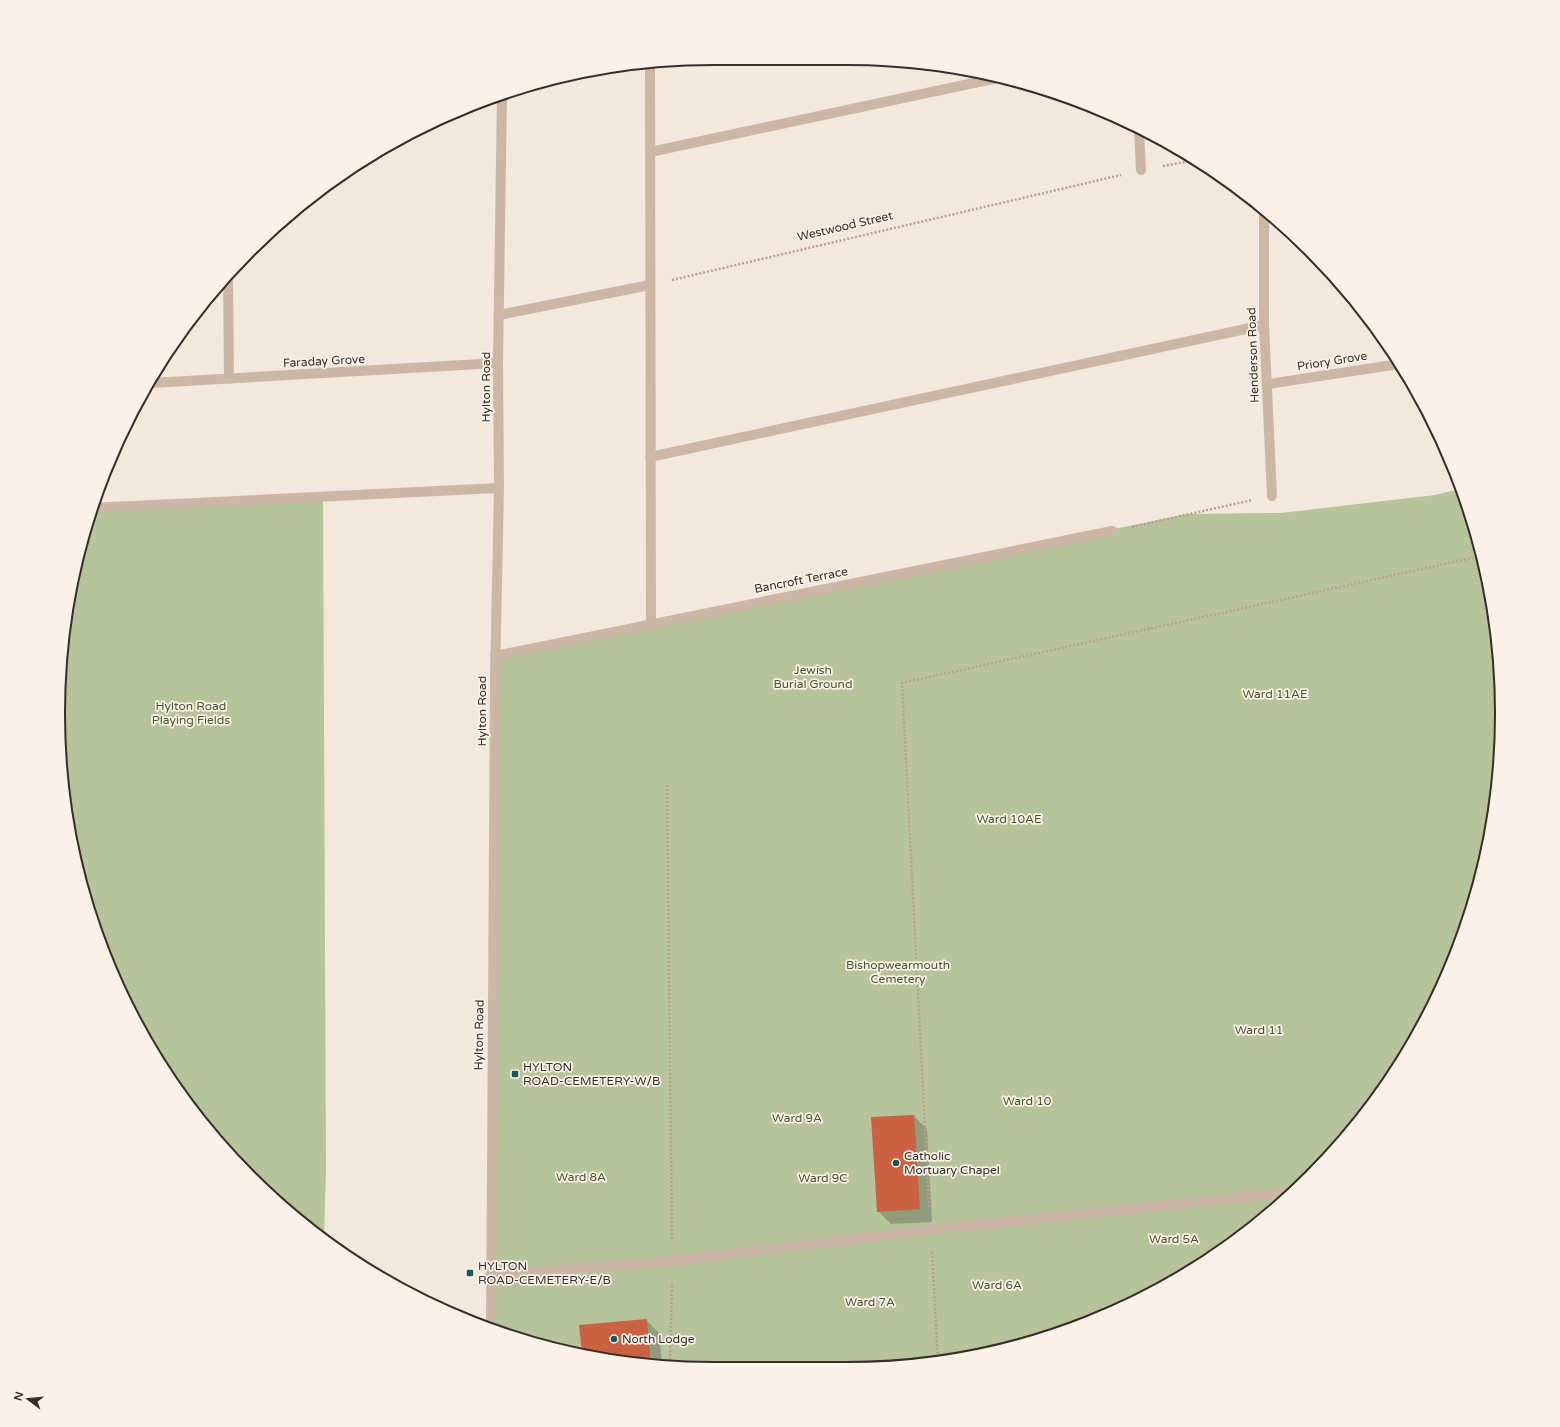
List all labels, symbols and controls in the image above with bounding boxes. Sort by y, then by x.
street label: Westwood Street [796,208,895,244]
street label: Henderson Road [1244,307,1262,403]
street label: Priory Grove [1296,349,1368,373]
street label: Faraday Grove [283,352,366,370]
street label: Hylton Road [479,352,493,422]
street label: Bancroft Terrace [753,564,849,596]
park label: Jewish Burial Ground [774,663,852,691]
street label: Hylton Road [475,676,489,746]
park label: Ward 11AE [1242,687,1308,701]
park label: Hylton Road Playing Fields [152,699,230,727]
park label: Ward 10AE [976,812,1042,826]
park label: Bishopwearmouth Cemetery [846,958,950,986]
street label: Hylton Road [471,1000,487,1070]
park label: Ward 11 [1235,1023,1283,1037]
place label: HYLTON ROAD-CEMETERY-W/B [523,1060,660,1088]
marker: HYLTON ROAD-CEMETERY-W/B [510,1069,520,1079]
park label: Ward 10 [1003,1094,1052,1108]
park label: Ward 9A [772,1111,822,1125]
place label: Catholic Mortuary Chapel [904,1149,1000,1177]
marker: Catholic Mortuary Chapel [891,1158,901,1168]
park label: Ward 8A [556,1170,606,1184]
park label: Ward 9C [798,1171,848,1185]
park label: Ward 5A [1149,1232,1199,1246]
place label: HYLTON ROAD-CEMETERY-E/B [478,1259,611,1287]
marker: HYLTON ROAD-CEMETERY-E/B [465,1268,475,1278]
park label: Ward 6A [972,1278,1022,1292]
park label: Ward 7A [845,1295,895,1309]
place label: North Lodge [622,1332,695,1346]
marker: North Lodge [609,1334,619,1344]
north arrow [8,1379,48,1419]
text: N [11,1390,26,1402]

